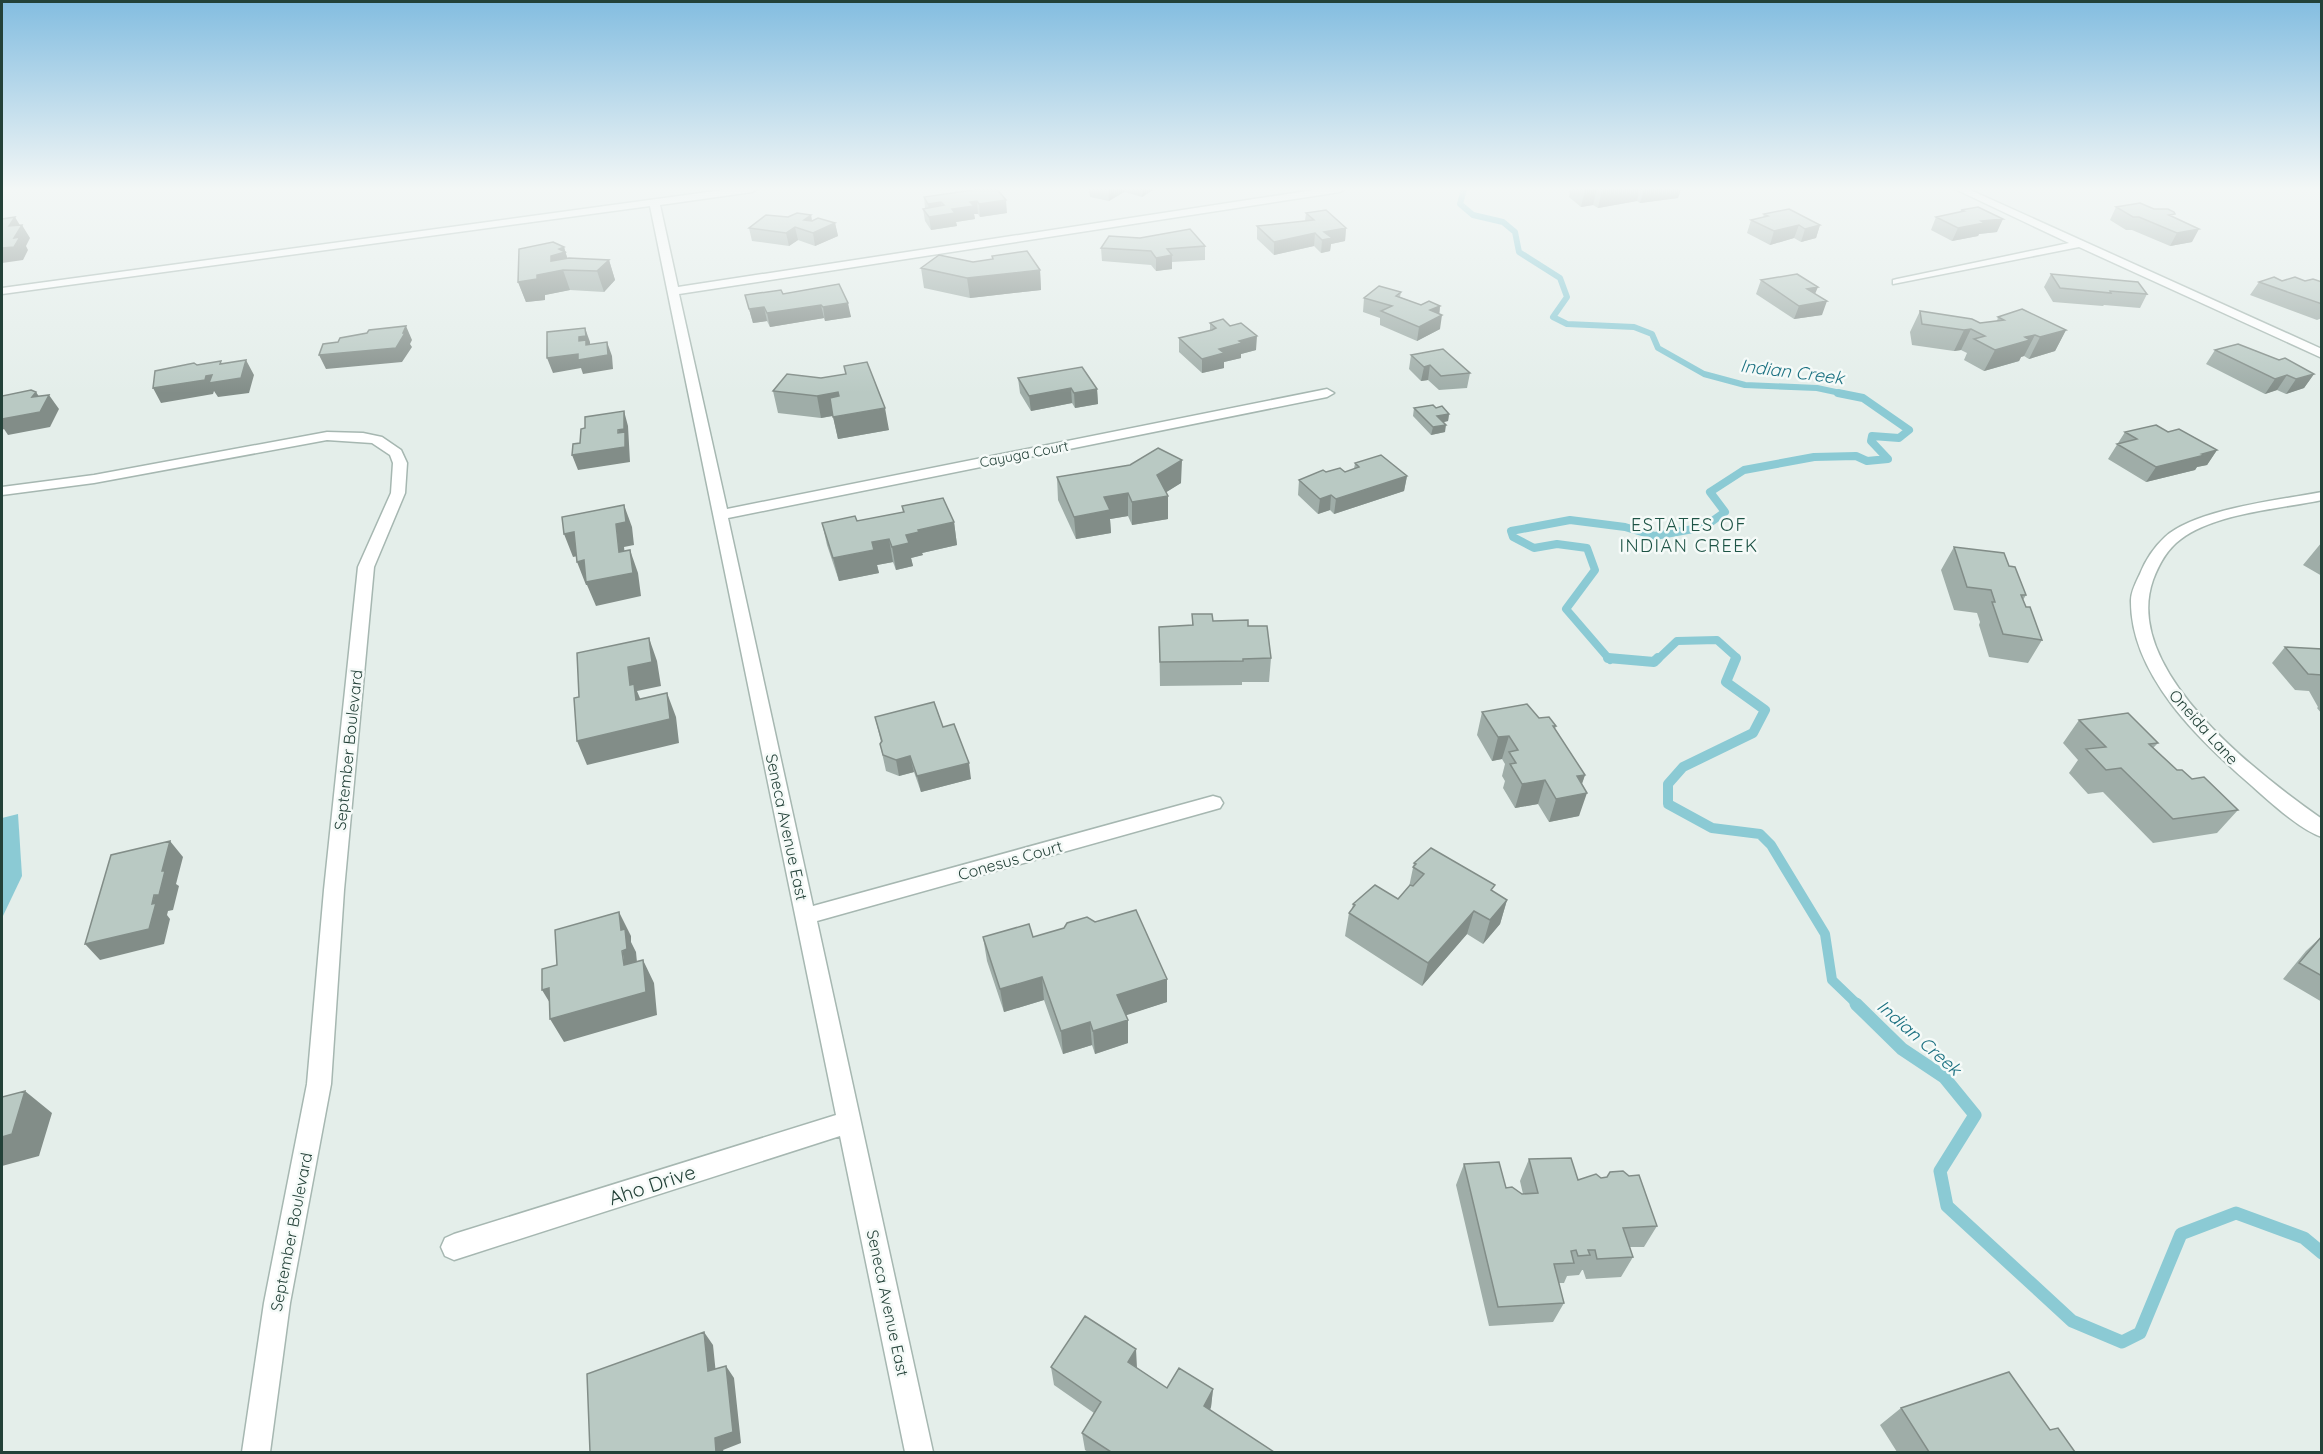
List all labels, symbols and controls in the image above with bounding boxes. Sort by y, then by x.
water label: Indian Creek [1739,354,1847,389]
street label: Cayuga Court [978,437,1070,471]
district label: ESTATES OF INDIAN CREEK [1619,513,1759,557]
street label: September Boulevard [330,669,366,831]
street label: Oneida Lane [2165,685,2243,769]
street label: Seneca Avenue East [762,752,812,902]
street label: Conesus Court [955,836,1065,884]
water label: Indian Creek [1872,995,1967,1081]
street label: September Boulevard [266,1151,316,1313]
street label: Aho Drive [605,1159,698,1210]
street label: Seneca Avenue East [863,1228,913,1378]

